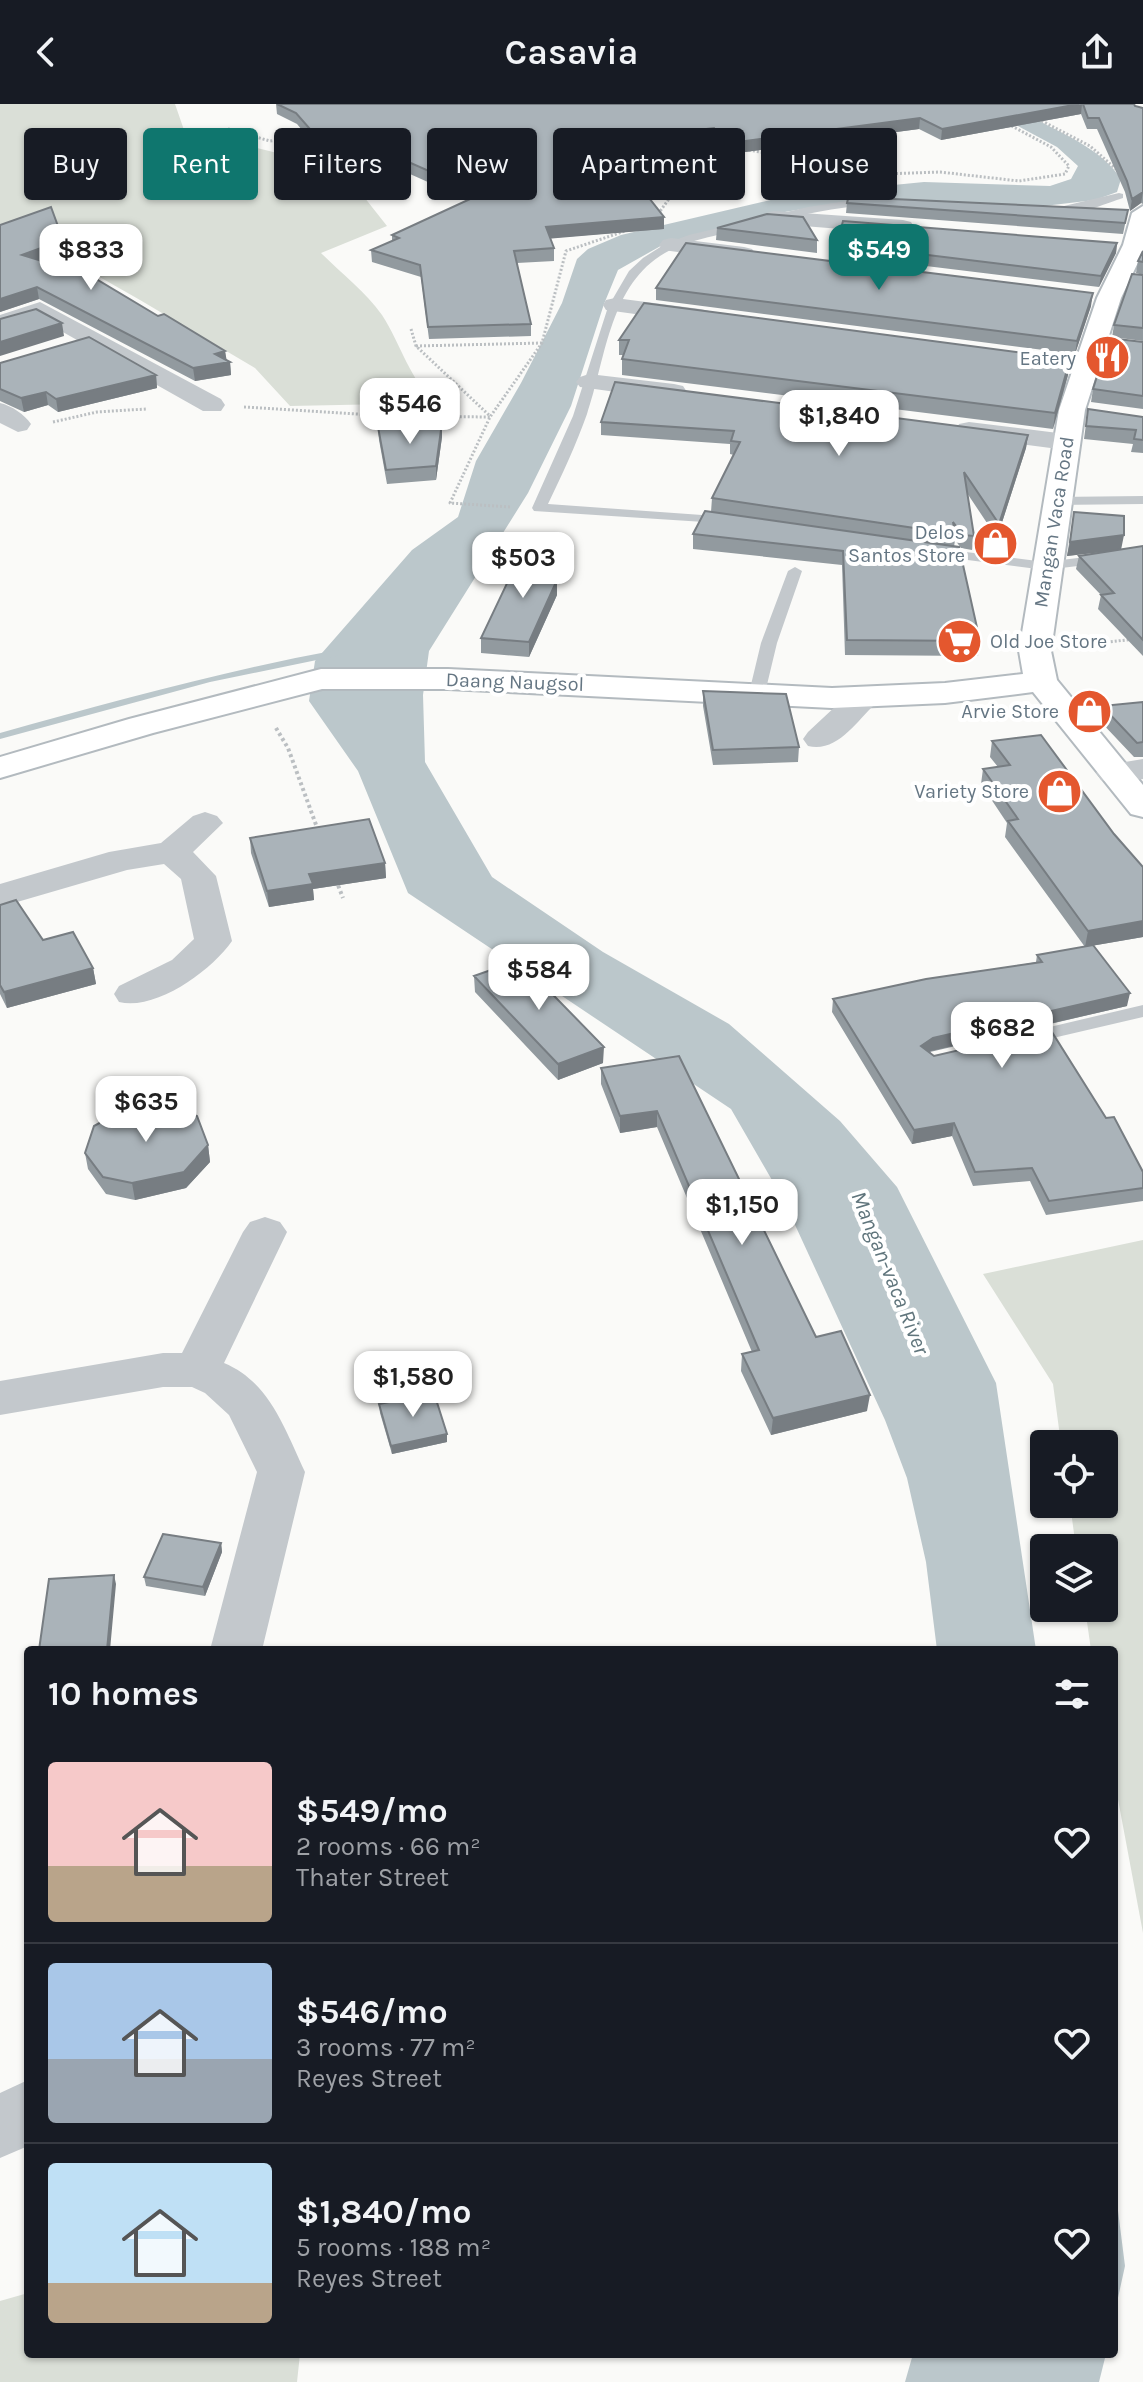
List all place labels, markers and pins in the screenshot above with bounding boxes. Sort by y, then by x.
pin: $833 [44,224,138,292]
pin: $549 [832,224,926,292]
restaurant icon: Eatery [1083,334,1131,382]
place label: Eatery [1019,347,1076,370]
pin: $546 [363,378,457,446]
pin: $1,840 [774,390,904,458]
shop icon: Delos Santos Store [972,519,1020,567]
place label: Delos Santos Store [848,521,965,567]
pin: $503 [476,532,570,600]
supermarket icon: Old Joe Store [935,617,983,665]
place label: Old Joe Store [990,630,1107,653]
shop icon: Arvie Store [1066,687,1114,735]
place label: Arvie Store [961,700,1059,723]
shop icon: Variety Store [1036,767,1084,815]
place label: Variety Store [914,780,1029,803]
pin: $584 [492,944,586,1012]
pin: $682 [955,1002,1049,1070]
pin: $635 [99,1076,193,1144]
pin: $1,150 [677,1179,807,1247]
pin: $1,580 [348,1351,478,1419]

